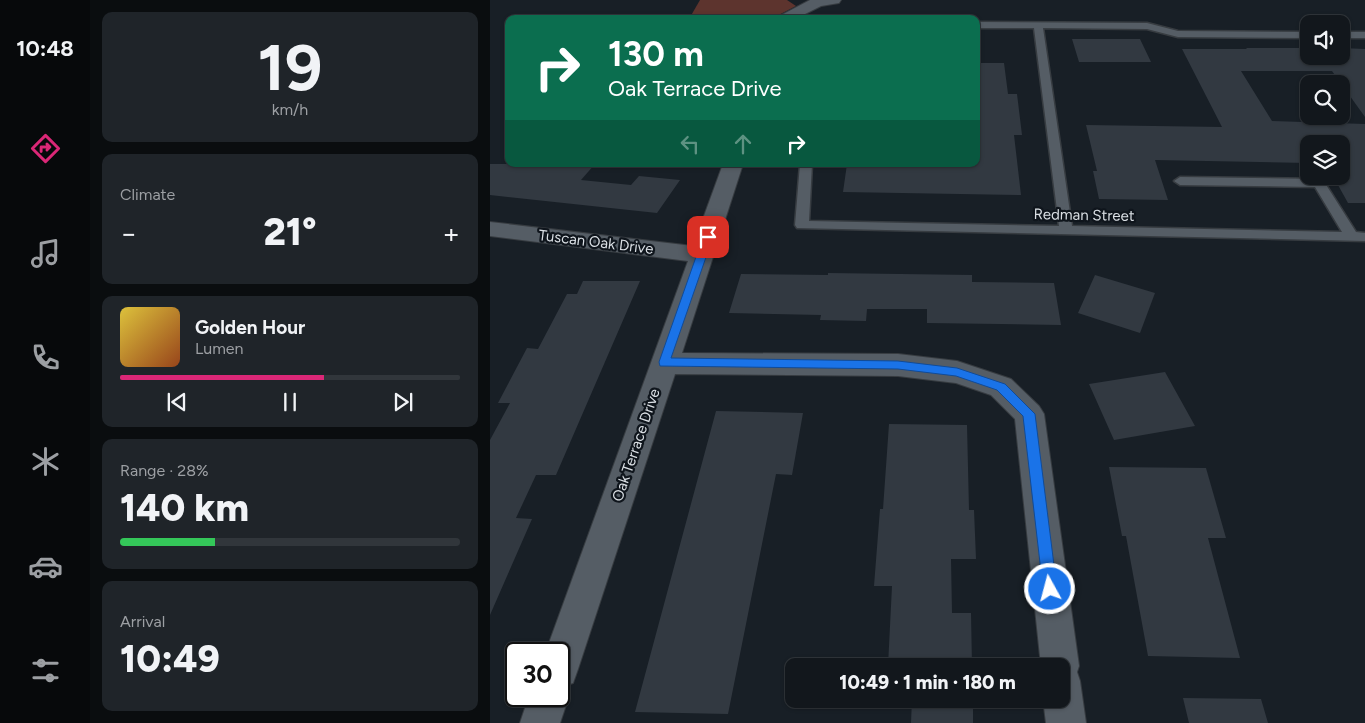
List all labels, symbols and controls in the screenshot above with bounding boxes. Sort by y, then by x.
map controls [1300,15,1350,185]
button: sound [1300,15,1350,65]
text: 19 [257,28,323,106]
text: 130 m [608,33,704,75]
text: 10:48 [16,35,74,62]
icon: right [525,35,590,100]
text: Oak Terrace Drive [608,75,782,102]
button: search [1300,75,1350,125]
text: km/h [272,100,308,119]
icon: left [676,130,704,158]
icon: ahead [729,130,757,158]
icon: right [782,130,810,158]
icon: directions [28,131,63,166]
button: layers [1300,135,1350,185]
text: Climate [120,185,175,204]
street label: Redman Street [1033,205,1135,225]
text: 21° [263,209,317,255]
text: − [120,216,137,250]
text: + [443,216,460,250]
pin [687,216,729,258]
icon: arrive [694,223,722,251]
street label: Tuscan Oak Drive [537,226,655,258]
icon: music [28,236,63,271]
text: Golden Hour [195,316,305,339]
text: Lumen [195,339,244,358]
icon: phone [28,340,63,375]
street label: Oak Terrace Drive [608,386,664,504]
icon: previous [163,388,191,416]
icon: pause [276,388,304,416]
icon: next [389,388,417,416]
icon: climate [28,444,63,479]
text: Range · 28% [120,461,209,480]
text: 140 km [120,485,249,531]
icon: car [28,549,63,584]
position arrow [1023,562,1075,614]
text: Arrival [120,612,165,631]
text: 10:49 [120,636,220,682]
speed limit sign: 30 [505,642,570,707]
icon: filters [28,653,63,688]
text: 10:49 · 1 min · 180 m [839,671,1016,694]

